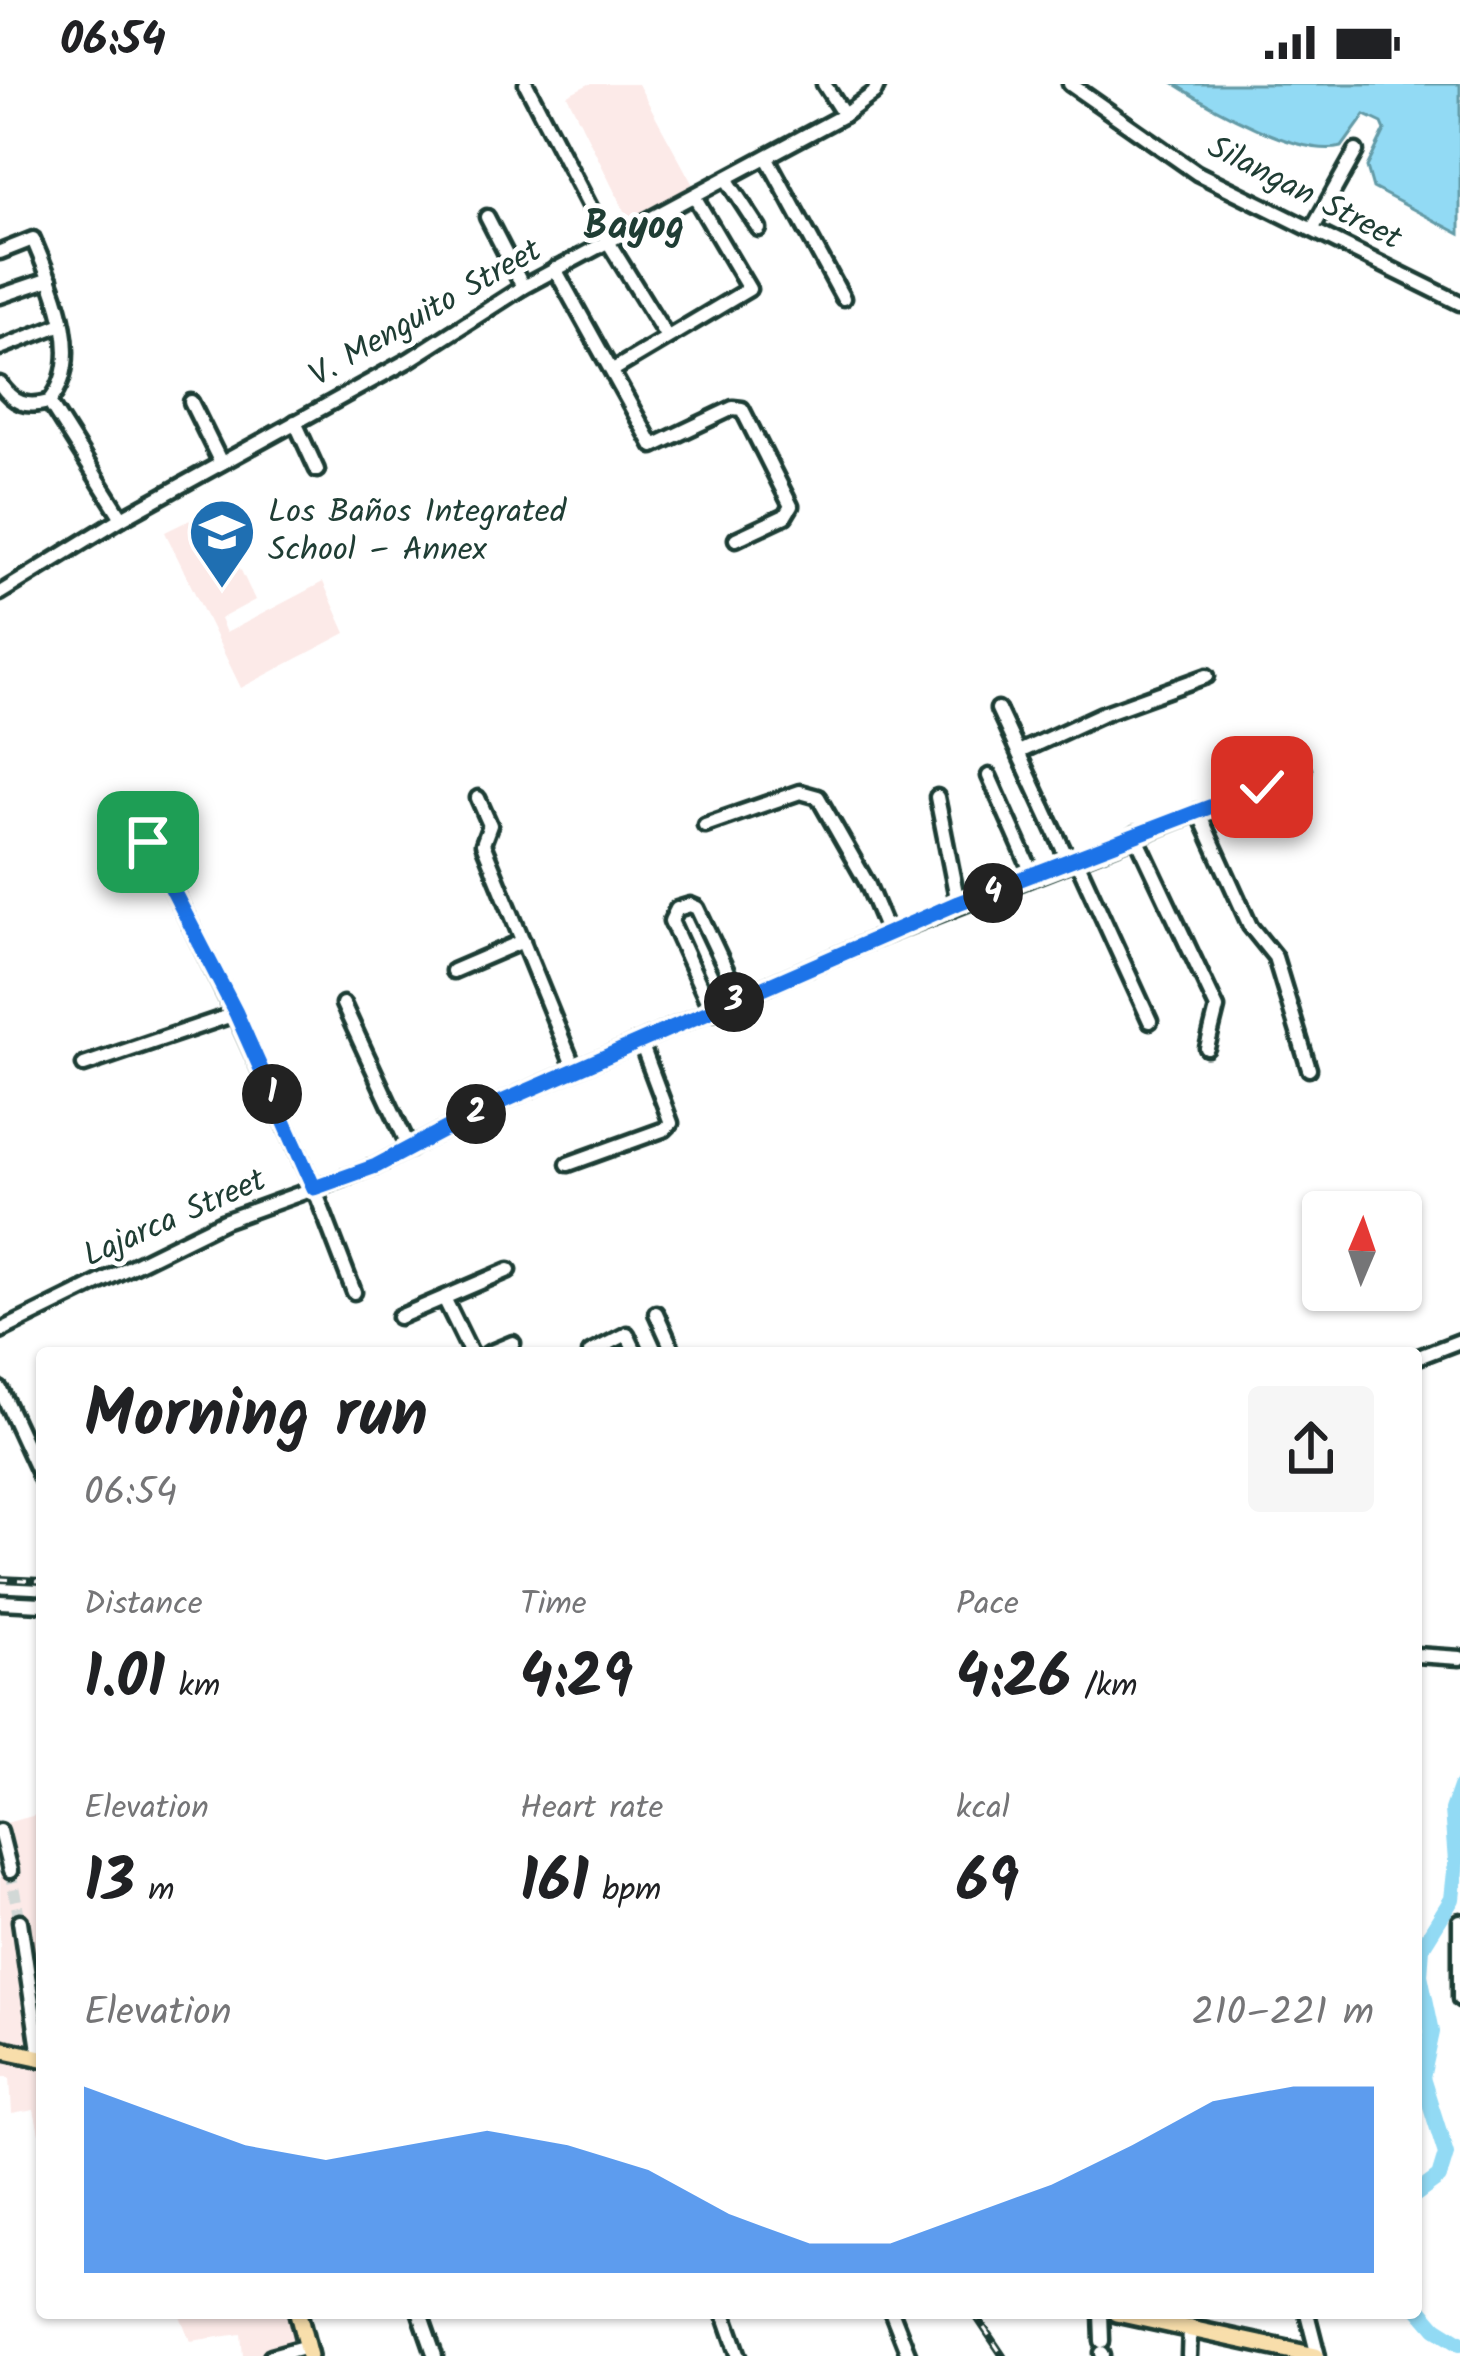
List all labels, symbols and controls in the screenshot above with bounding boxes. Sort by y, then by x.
text: 06:54 [60,6,166,78]
street label: Silangan Street [1197,122,1412,266]
district label: Bayog [583,197,685,259]
street label: V. Menguito Street [300,225,553,402]
place label: Los Baños Integrated School – Annex [268,487,568,578]
school or university icon: Los Baños Integrated School – Annex [187,497,257,591]
pin [1211,736,1313,838]
icon: check [1229,754,1295,820]
pin [97,791,199,893]
icon: arrive [115,809,181,875]
pin: 4 [963,863,1023,923]
text: 4 [984,866,1002,919]
pin: 3 [704,972,764,1032]
text: 3 [725,975,743,1028]
pin: 1 [242,1064,302,1124]
text: 1 [267,1067,277,1120]
pin: 2 [446,1084,506,1144]
text: 2 [466,1087,486,1140]
street label: Lajarca Street [75,1155,276,1283]
north arrow [1302,1191,1422,1311]
map controls [1302,1191,1422,1311]
text: Morning run [84,1365,428,1470]
button: share [1248,1386,1374,1512]
text: 06:54 [84,1463,177,1525]
text: Distance [84,1579,203,1632]
text: Time [520,1579,587,1632]
text: Pace [956,1579,1019,1632]
text: 1.01 [84,1632,165,1728]
text: 4:29 [520,1632,633,1728]
text: 4:26 [956,1632,1071,1728]
text: km [165,1661,220,1714]
text: /km [1071,1661,1138,1714]
text: Elevation [84,1783,209,1836]
text: Heart rate [520,1783,663,1836]
text: kcal [956,1783,1010,1836]
text: 13 [84,1836,135,1932]
text: 161 [520,1836,589,1932]
text: 69 [956,1836,1019,1932]
text: m [135,1865,174,1918]
text: bpm [589,1865,661,1918]
text: Elevation [84,1983,232,2045]
text: 210–221 m [1192,1983,1374,2045]

